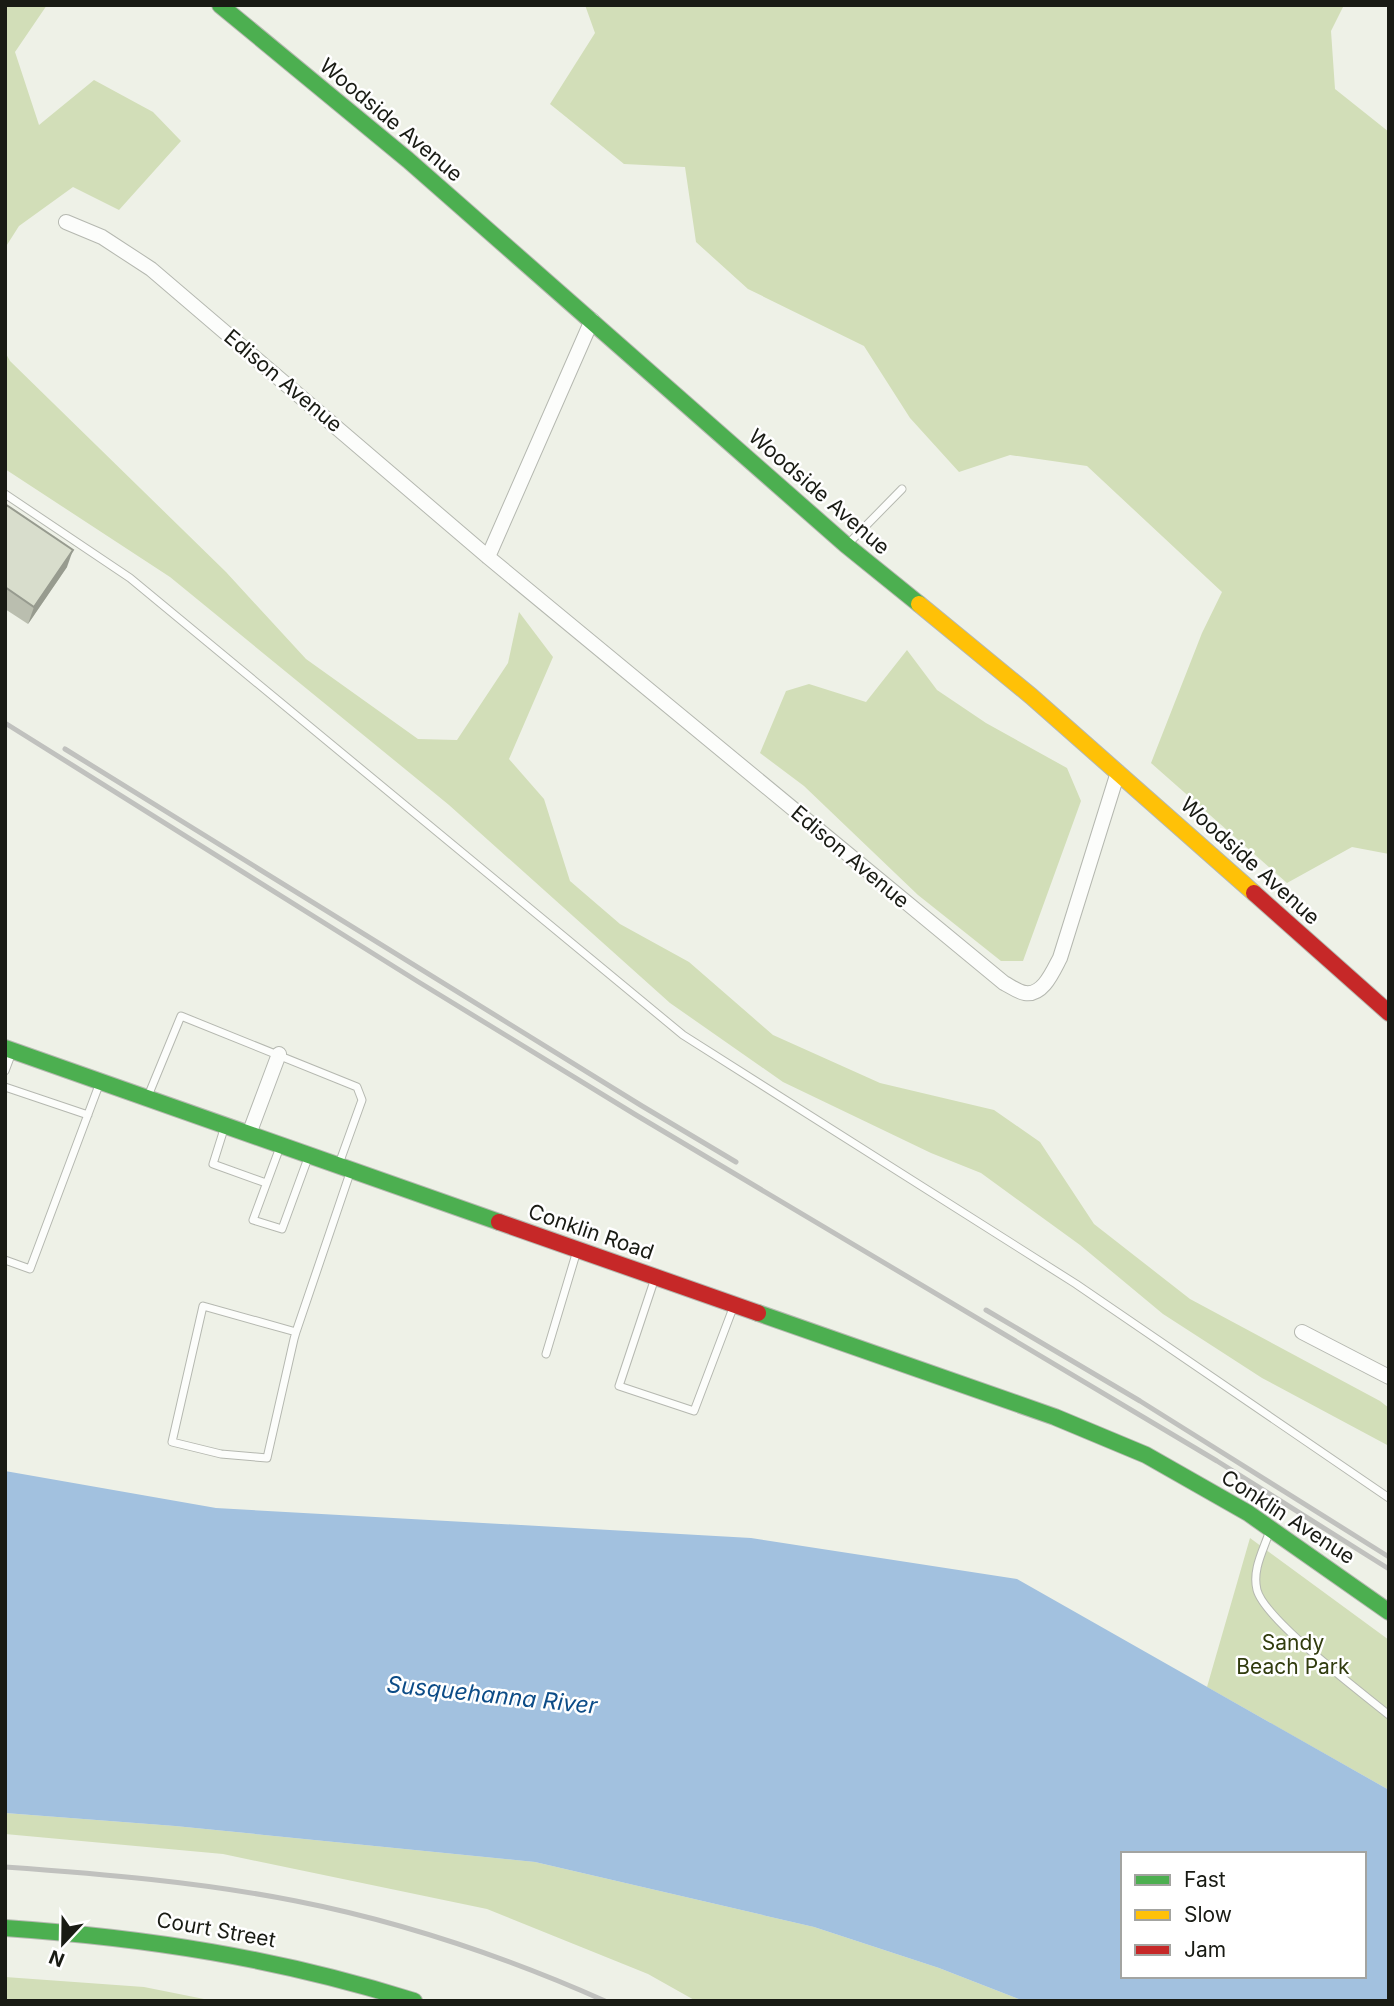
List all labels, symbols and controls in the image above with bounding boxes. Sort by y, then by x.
street label: Woodside Avenue [315,53,468,187]
street label: Edison Avenue [219,324,347,437]
street label: Woodside Avenue [744,424,895,560]
street label: Woodside Avenue [1176,792,1325,930]
street label: Edison Avenue [786,800,914,913]
street label: Conklin Road [525,1198,657,1265]
street label: Conklin Avenue [1217,1464,1360,1569]
park label: Sandy Beach Park [1236,1630,1350,1679]
water label: Susquehanna River [385,1670,600,1720]
legend [1121,1852,1366,1978]
text: Fast [1184,1867,1226,1892]
text: Slow [1184,1902,1232,1927]
street label: Court Street [155,1907,278,1952]
north arrow [28,1908,98,1978]
text: Jam [1184,1937,1226,1962]
text: N [46,1945,68,1972]

